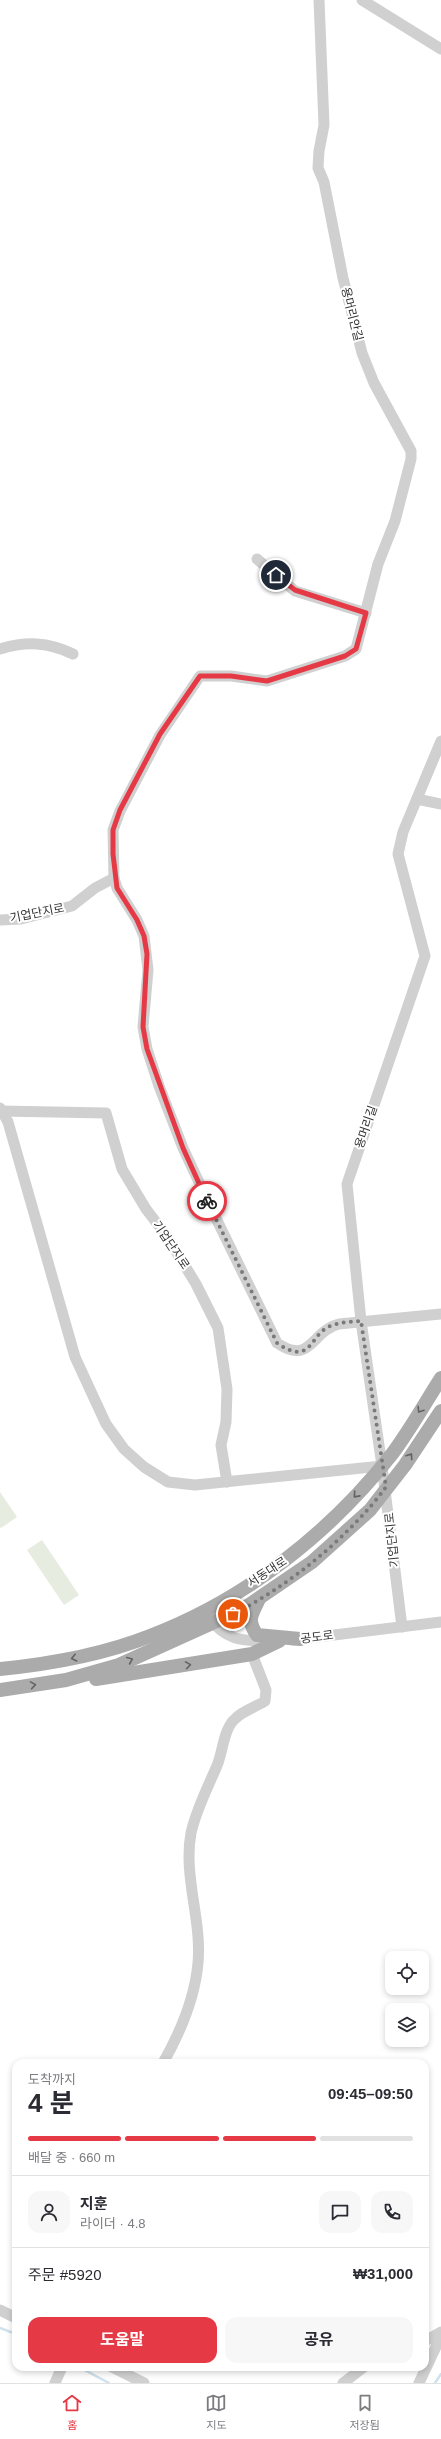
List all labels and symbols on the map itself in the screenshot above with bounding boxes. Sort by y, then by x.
street label: 용머리안길 [339,286,365,342]
pin [259,558,293,592]
street label: 기업단지로 [9,901,65,925]
street label: 용머리길 [352,1104,380,1150]
courier [187,1181,227,1221]
street label: 기업단지로 [150,1218,192,1272]
one-way arrow [417,1406,425,1413]
one-way arrow [405,1453,413,1460]
one-way arrow [354,1490,361,1498]
street label: 기업단지로 [382,1512,402,1568]
street label: 서동대로 [245,1554,289,1590]
pin [216,1597,250,1631]
street label: 공도로 [300,1628,334,1646]
one-way arrow [71,1654,78,1662]
one-way arrow [125,1657,133,1665]
one-way arrow [185,1661,191,1670]
one-way arrow [30,1681,36,1690]

